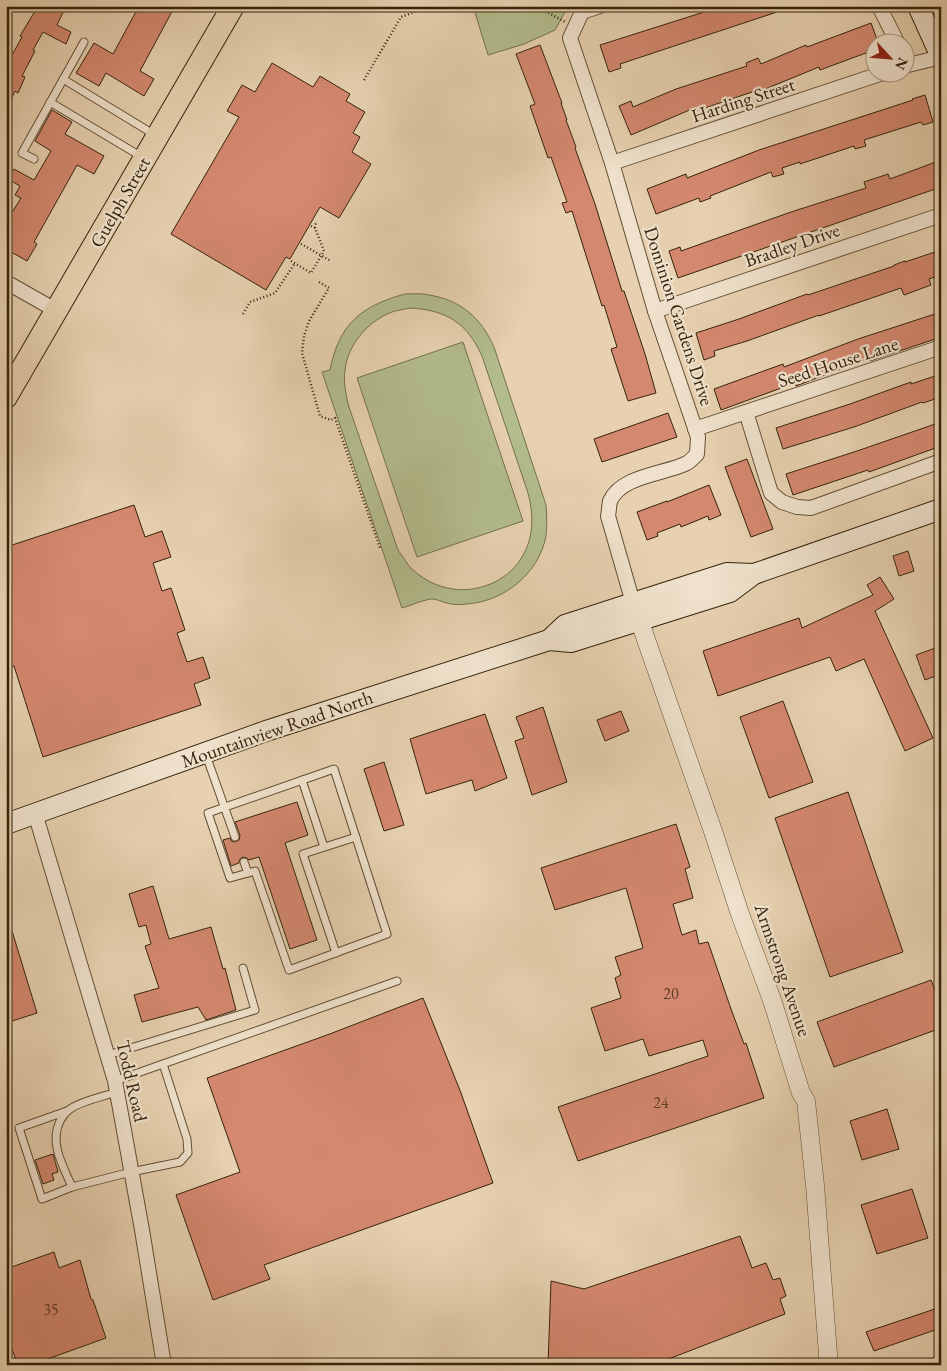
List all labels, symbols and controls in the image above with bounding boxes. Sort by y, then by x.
north arrow [864,32,914,82]
text: N [891,55,912,73]
street label: Harding Street [688,72,798,128]
street label: Guelph Street [84,152,156,252]
street label: Bradley Drive [741,217,843,273]
street label: Dominion Gardens Drive [638,223,720,409]
street label: Seed House Lane [775,331,901,393]
street label: Mountainview Road North [178,684,376,774]
street label: Armstrong Avenue [748,899,817,1040]
house number: 20 [663,983,679,1004]
street label: Todd Road [110,1038,154,1125]
house number: 24 [653,1092,669,1113]
house number: 35 [43,1299,59,1320]

